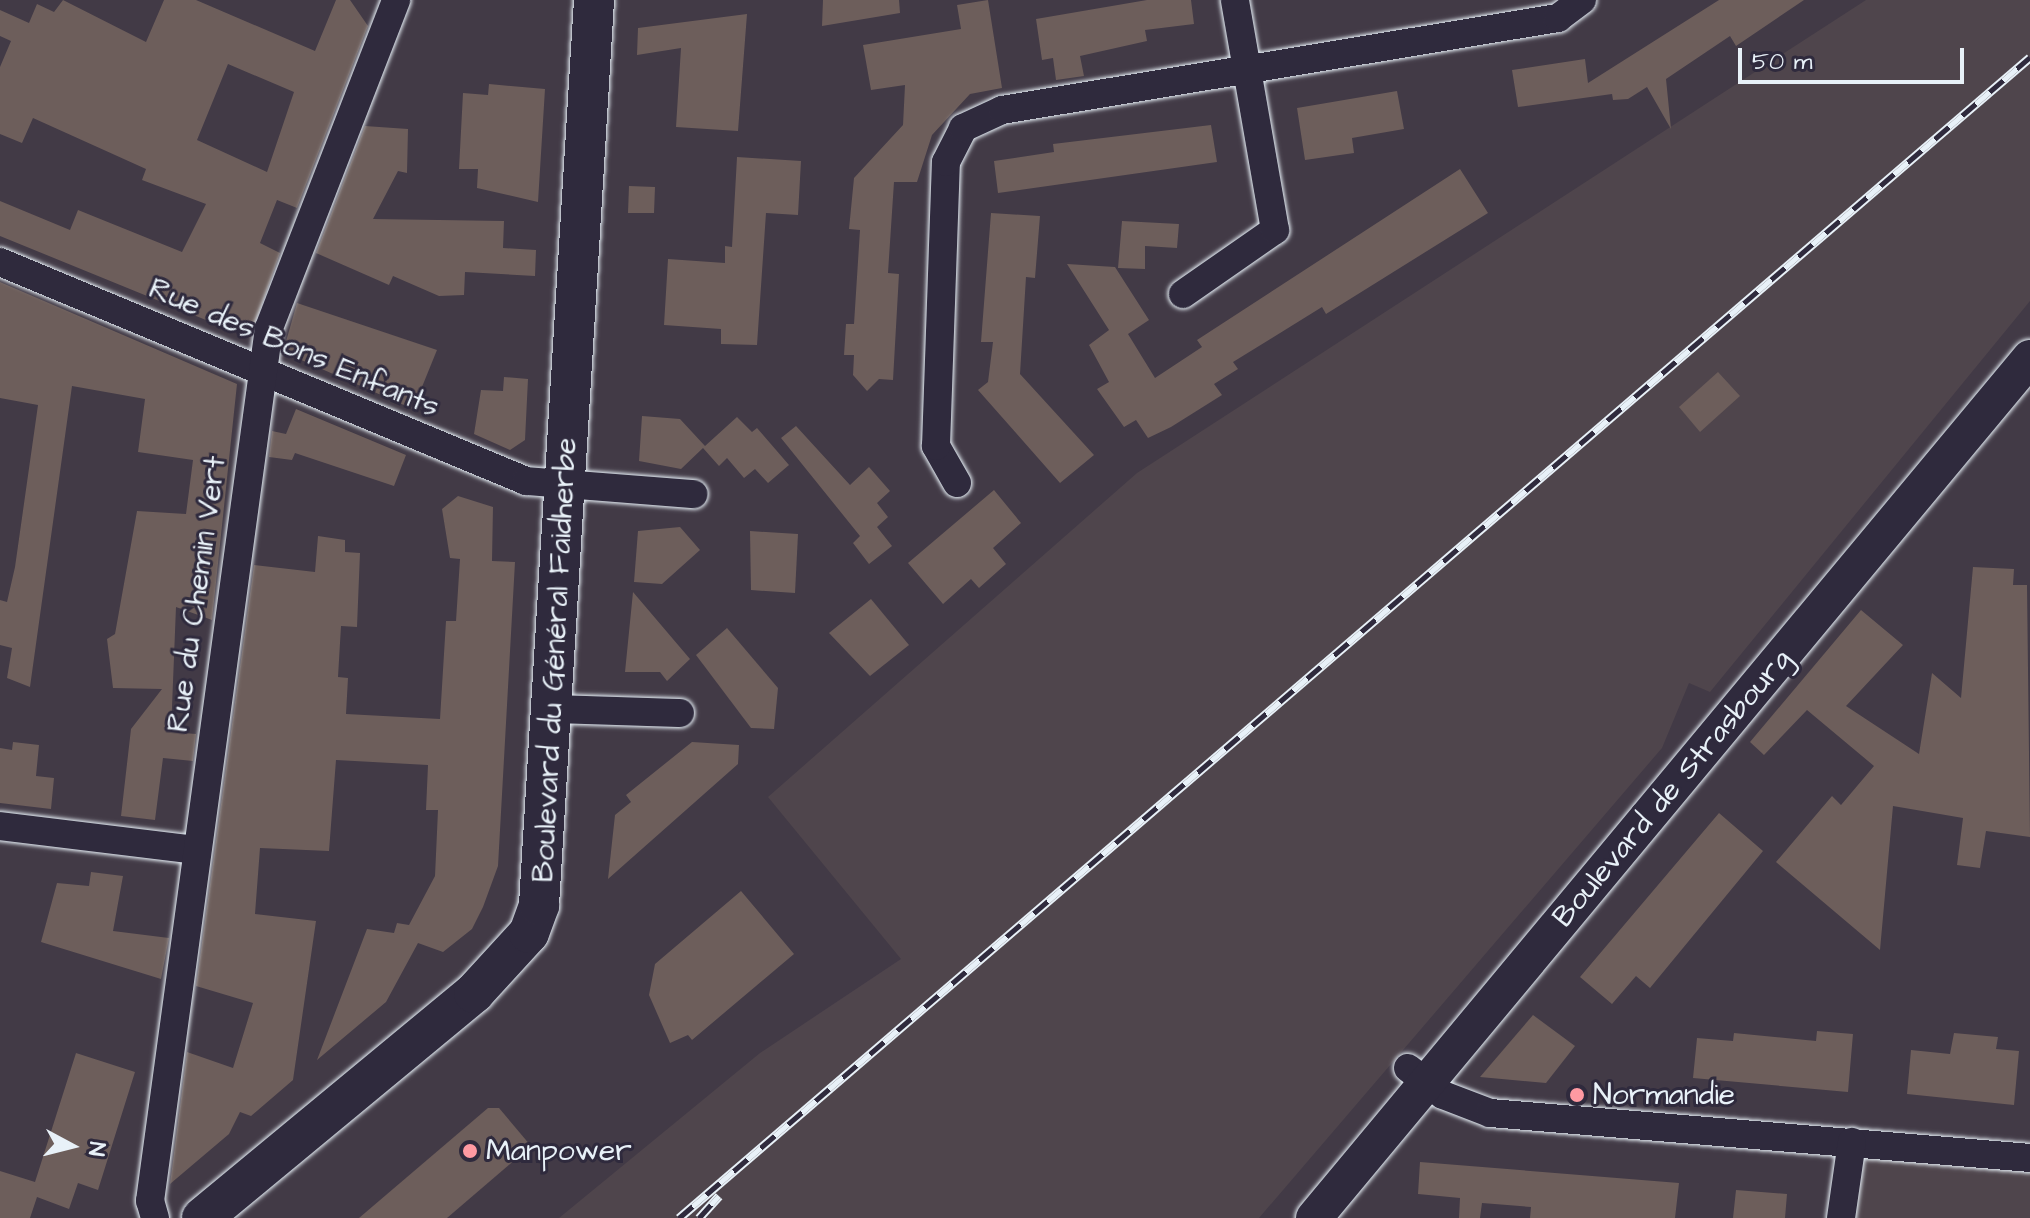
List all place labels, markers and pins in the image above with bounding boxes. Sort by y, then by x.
place label: Normandie [1593,1077,1735,1113]
marker: Normandie [1568,1086,1586,1104]
place label: Manpower [486,1133,632,1169]
marker: Manpower [461,1142,479,1160]

